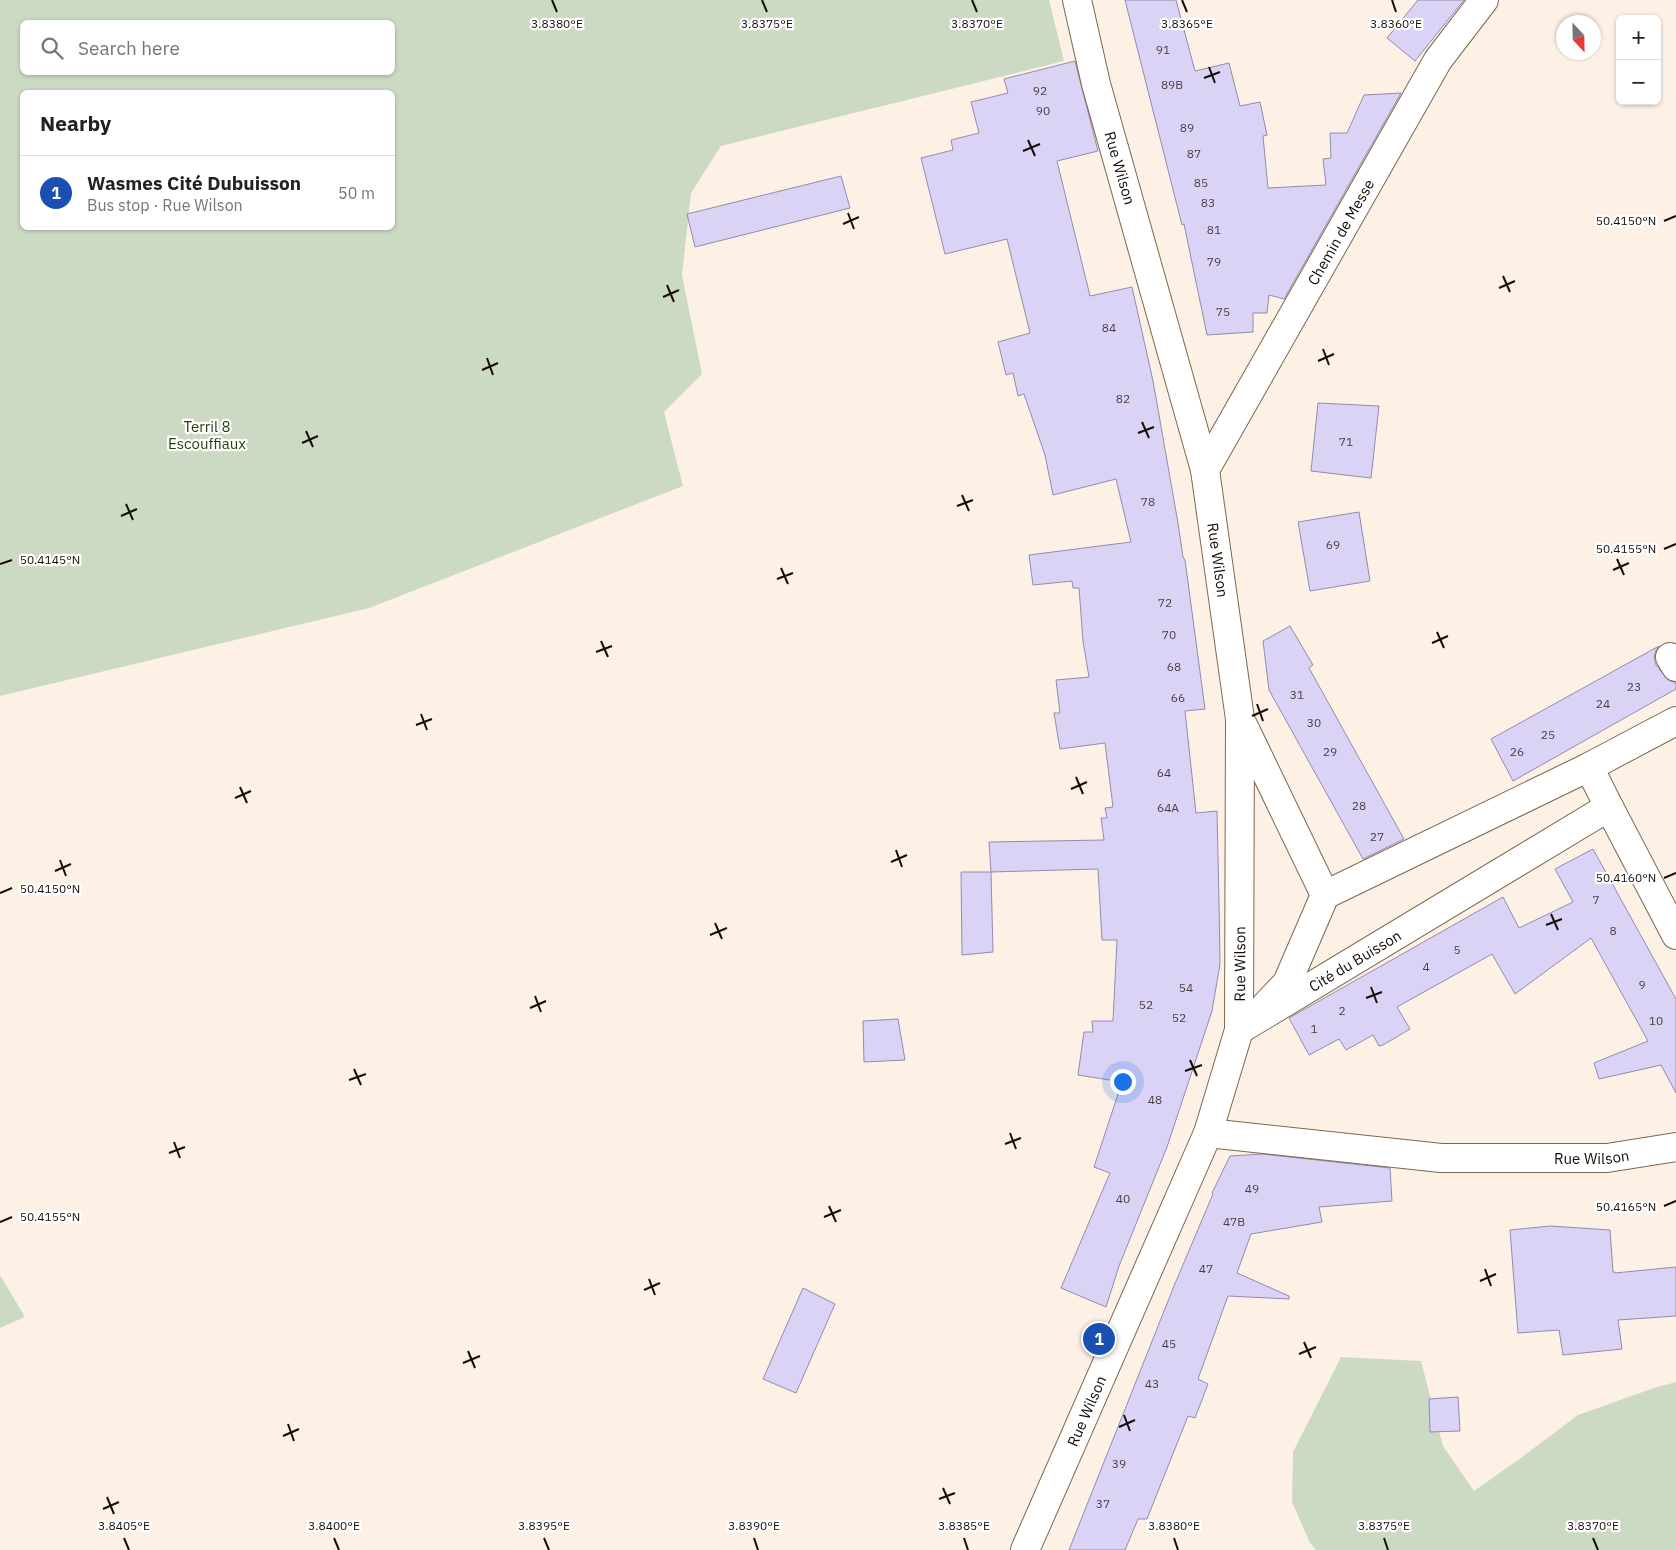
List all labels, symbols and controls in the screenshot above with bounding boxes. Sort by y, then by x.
north arrow [1556,15,1601,60]
map controls [1616,15,1661,105]
button: + [1616,15,1661,60]
text: 3.8380°E [531,16,583,31]
text: 3.8375°E [741,16,793,31]
text: 3.8370°E [951,16,1003,31]
text: 3.8365°E [1161,16,1213,31]
text: 3.8360°E [1370,16,1422,31]
search box [20,20,395,75]
icon: search [38,34,66,62]
text: Search here [78,36,180,60]
house number: 91 [1156,42,1170,57]
button: − [1616,60,1661,105]
house number: 89B [1161,77,1183,92]
house number: 92 [1033,83,1047,98]
house number: 90 [1036,103,1050,118]
text: Nearby [40,109,111,137]
house number: 89 [1180,120,1194,135]
street label: Rue Wilson [1100,129,1140,207]
house number: 87 [1187,146,1201,161]
text: Wasmes Cité Dubuisson [87,171,301,195]
house number: 85 [1194,175,1208,190]
street label: Chemin de Messe [1303,175,1378,288]
text: 1 [51,183,61,203]
text: 50 m [338,183,375,203]
text: Bus stop · Rue Wilson [87,195,243,215]
house number: 83 [1201,195,1215,210]
text: 50.4150°N [1596,213,1656,228]
house number: 81 [1207,222,1221,237]
house number: 79 [1207,254,1221,269]
house number: 75 [1216,304,1230,319]
house number: 84 [1102,320,1116,335]
house number: 82 [1116,391,1130,406]
park label: Terril 8 Escouffiaux [168,417,246,453]
house number: 71 [1339,434,1353,449]
house number: 78 [1141,494,1155,509]
street label: Rue Wilson [1203,521,1233,599]
house number: 69 [1326,537,1340,552]
text: 50.4155°N [1596,541,1656,556]
text: 50.4145°N [20,552,80,567]
house number: 72 [1158,595,1172,610]
house number: 70 [1162,627,1176,642]
house number: 68 [1167,659,1181,674]
house number: 23 [1627,679,1641,694]
house number: 31 [1290,687,1304,702]
house number: 66 [1171,690,1185,705]
house number: 24 [1596,696,1610,711]
house number: 30 [1307,715,1321,730]
house number: 25 [1541,727,1555,742]
house number: 29 [1323,744,1337,759]
house number: 26 [1510,744,1524,759]
house number: 64 [1157,765,1171,780]
house number: 28 [1352,798,1366,813]
house number: 64A [1157,800,1179,815]
house number: 27 [1370,829,1384,844]
text: 50.4160°N [1596,870,1656,885]
text: 50.4150°N [20,881,80,896]
house number: 7 [1592,892,1600,907]
house number: 8 [1609,923,1617,938]
street label: Cité du Buisson [1305,925,1404,995]
street label: Rue Wilson [1230,926,1249,1002]
house number: 5 [1453,942,1461,957]
house number: 4 [1422,959,1430,974]
house number: 9 [1638,977,1646,992]
house number: 54 [1179,980,1193,995]
house number: 52 [1139,997,1153,1012]
house number: 2 [1338,1003,1346,1018]
house number: 52 [1172,1010,1186,1025]
house number: 10 [1649,1013,1663,1028]
house number: 1 [1310,1021,1318,1036]
your location [1110,1069,1136,1095]
house number: 48 [1148,1092,1162,1107]
street label: Rue Wilson [1554,1145,1631,1168]
house number: 49 [1245,1181,1259,1196]
house number: 40 [1116,1191,1130,1206]
text: 50.4165°N [1596,1199,1656,1214]
text: 50.4155°N [20,1209,80,1224]
house number: 47B [1223,1214,1245,1229]
house number: 47 [1199,1261,1213,1276]
pin: 1 [1083,1320,1115,1358]
house number: 45 [1162,1336,1176,1351]
street label: Rue Wilson [1062,1372,1110,1449]
house number: 43 [1145,1376,1159,1391]
house number: 39 [1112,1456,1126,1471]
house number: 37 [1096,1496,1110,1511]
text: 3.8405°E [98,1518,150,1533]
text: 3.8400°E [308,1518,360,1533]
text: 3.8395°E [518,1518,570,1533]
text: 3.8390°E [728,1518,780,1533]
text: 3.8385°E [938,1518,990,1533]
text: 3.8380°E [1148,1518,1200,1533]
text: 3.8375°E [1358,1518,1410,1533]
text: 3.8370°E [1567,1518,1619,1533]

